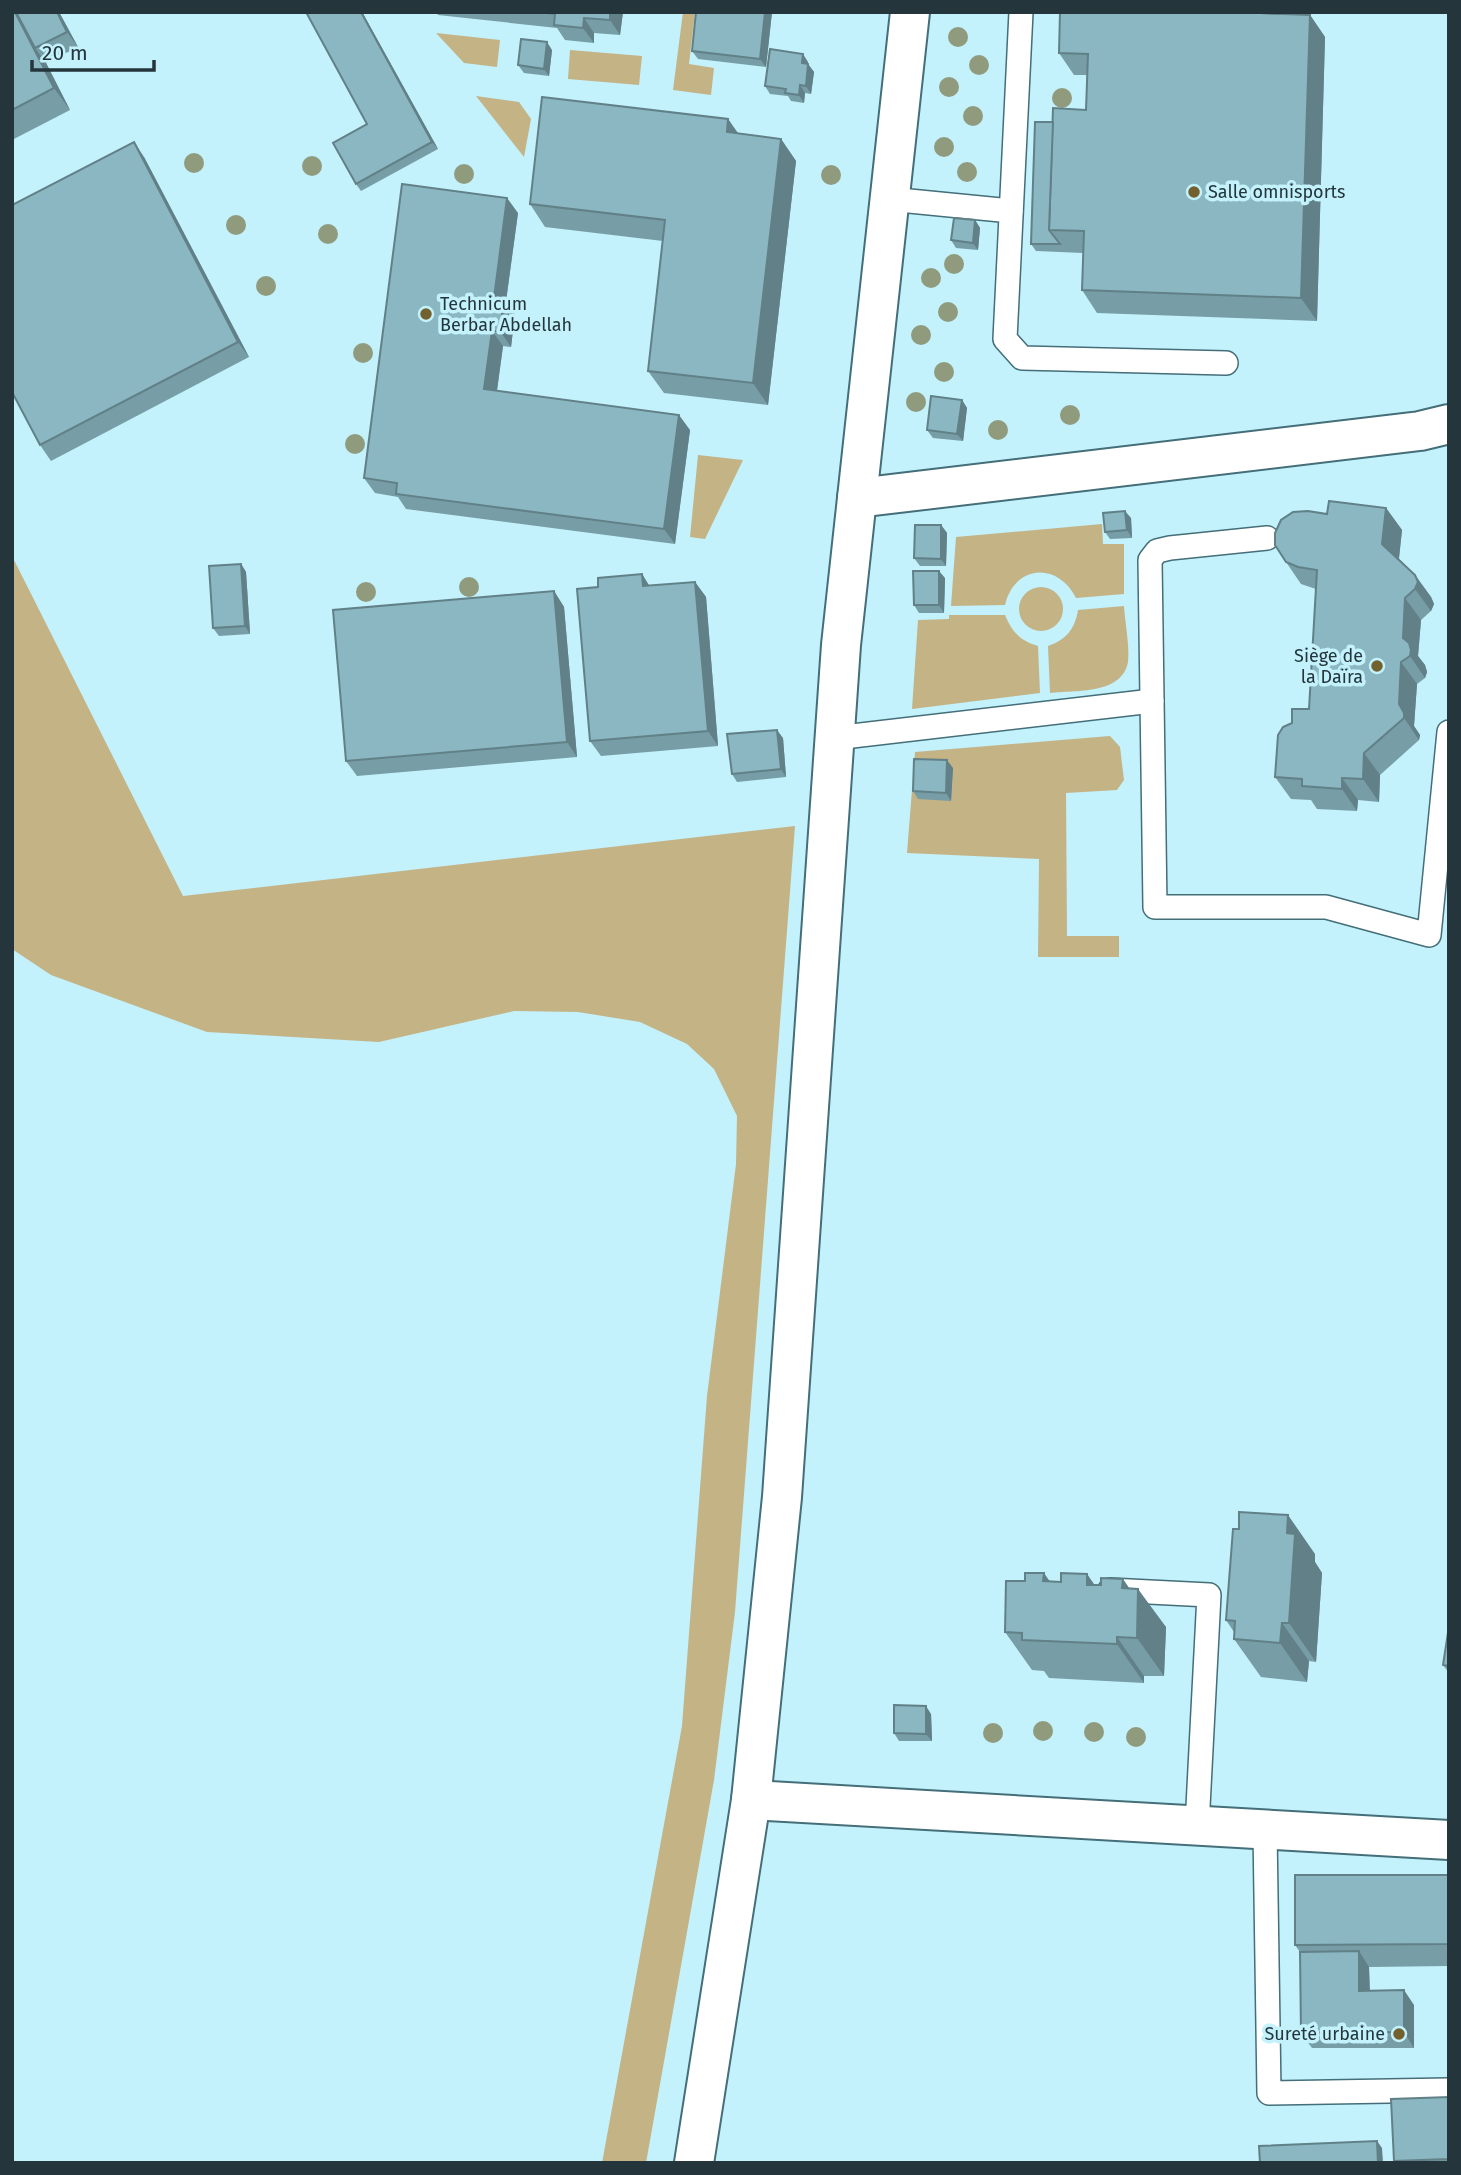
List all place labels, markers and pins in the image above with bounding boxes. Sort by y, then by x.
place label: Salle omnisports [1208,181,1345,203]
marker: Salle omnisports [1186,184,1202,200]
place label: Technicum Berbar Abdellah [440,293,572,336]
marker: Technicum Berbar Abdellah [418,306,434,322]
place label: Siège de la Daïra [1294,645,1363,688]
marker: Siège de la Daïra [1369,658,1385,674]
place label: Sureté urbaine [1265,2023,1385,2045]
marker: Sureté urbaine [1391,2026,1407,2042]

